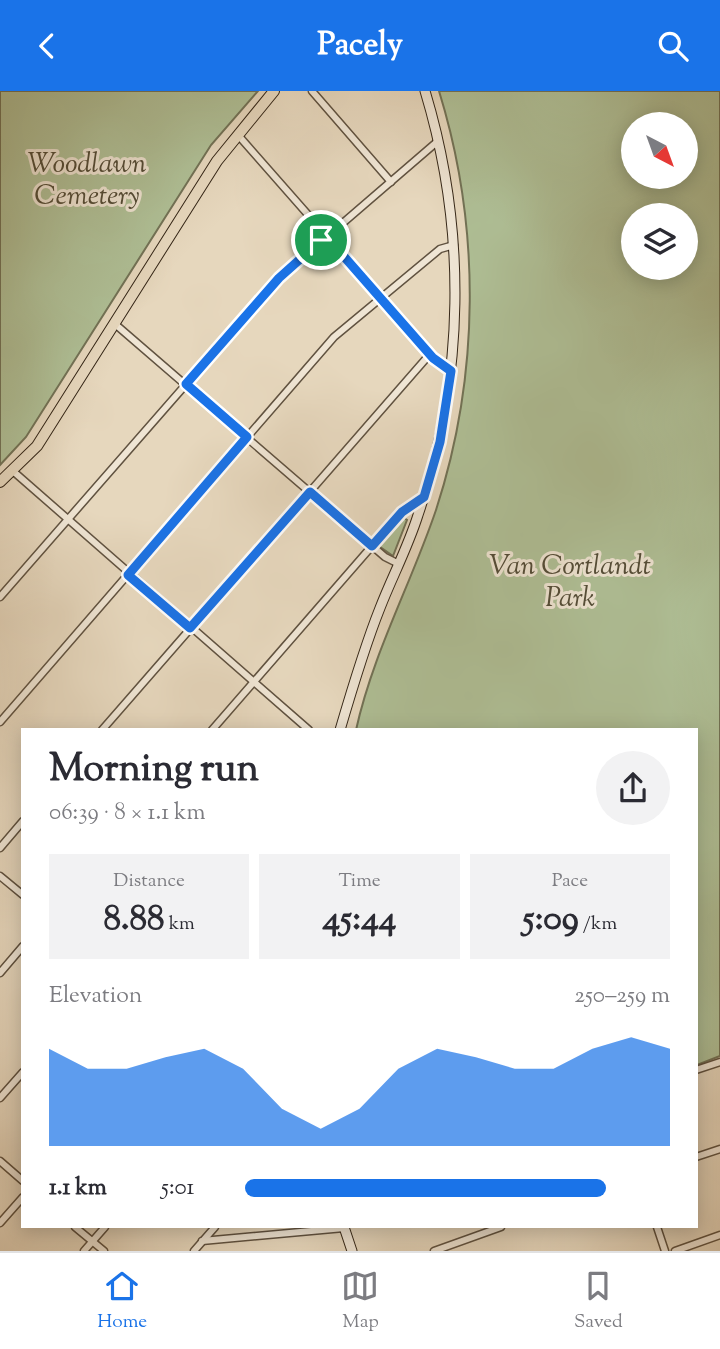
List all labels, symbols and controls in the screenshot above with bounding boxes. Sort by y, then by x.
text: Pacely [317,23,403,69]
icon: back [28,27,66,65]
icon: search [654,27,692,65]
north arrow [621,112,698,189]
map controls [621,112,698,280]
park label: Woodlawn Cemetery [27,145,147,217]
button: layers [621,203,698,280]
pin [291,210,351,270]
icon: arrive [302,221,340,259]
park label: Van Cortlandt Park [489,547,651,619]
text: Morning run [49,744,259,798]
button: share [596,751,670,825]
text: 06:39 · 8 × 1.1 km [49,797,206,830]
text: Distance [113,868,185,895]
text: Time [338,868,381,895]
text: Pace [552,868,588,895]
text: 8.88 [104,895,165,946]
text: 45:44 [322,895,396,946]
text: 5:09 [522,895,579,946]
text: km [165,911,195,938]
text: /km [579,911,617,938]
text: Elevation [49,980,142,1013]
text: 250–259 m [574,980,670,1013]
text: 1.1 km [49,1172,107,1205]
text: 5:01 [161,1172,194,1205]
tab: Home [97,1267,147,1336]
tab: Map [341,1267,379,1336]
tab: Saved [574,1267,623,1336]

